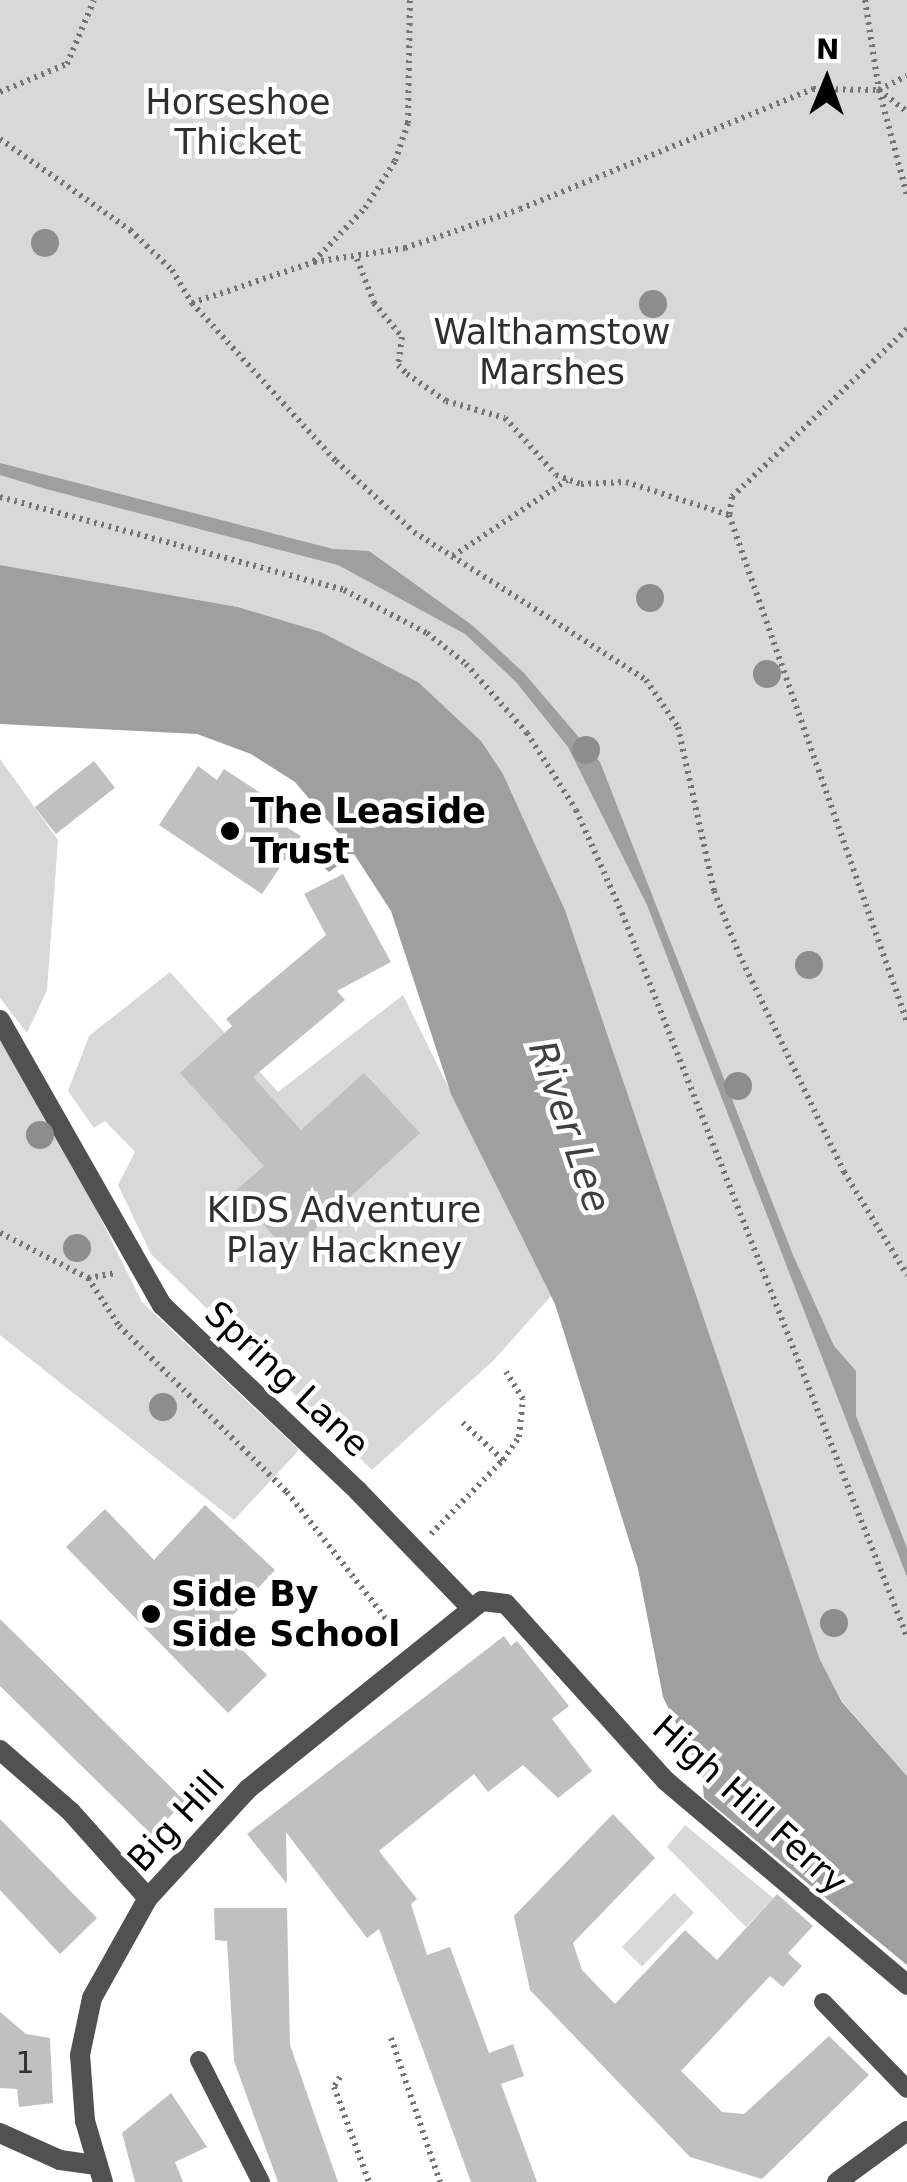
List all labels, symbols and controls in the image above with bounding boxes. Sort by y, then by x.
north arrow [777,30,877,130]
text: N [816,33,840,66]
park label: Horseshoe Thicket [145,81,331,163]
park label: Walthamstow Marshes [434,311,670,393]
place label: The Leaside Trust [250,790,486,872]
marker: The Leaside Trust [219,820,241,842]
water label: River Lee [518,1035,620,1219]
park label: KIDS Adventure Play Hackney [207,1189,481,1271]
street label: Spring Lane [196,1292,378,1466]
place label: Side By Side School [171,1573,400,1655]
marker: Side By Side School [140,1603,162,1625]
street label: High Hill Ferry [644,1707,856,1903]
street label: Big Hill [119,1762,233,1880]
house number: 1 [15,2045,35,2081]

